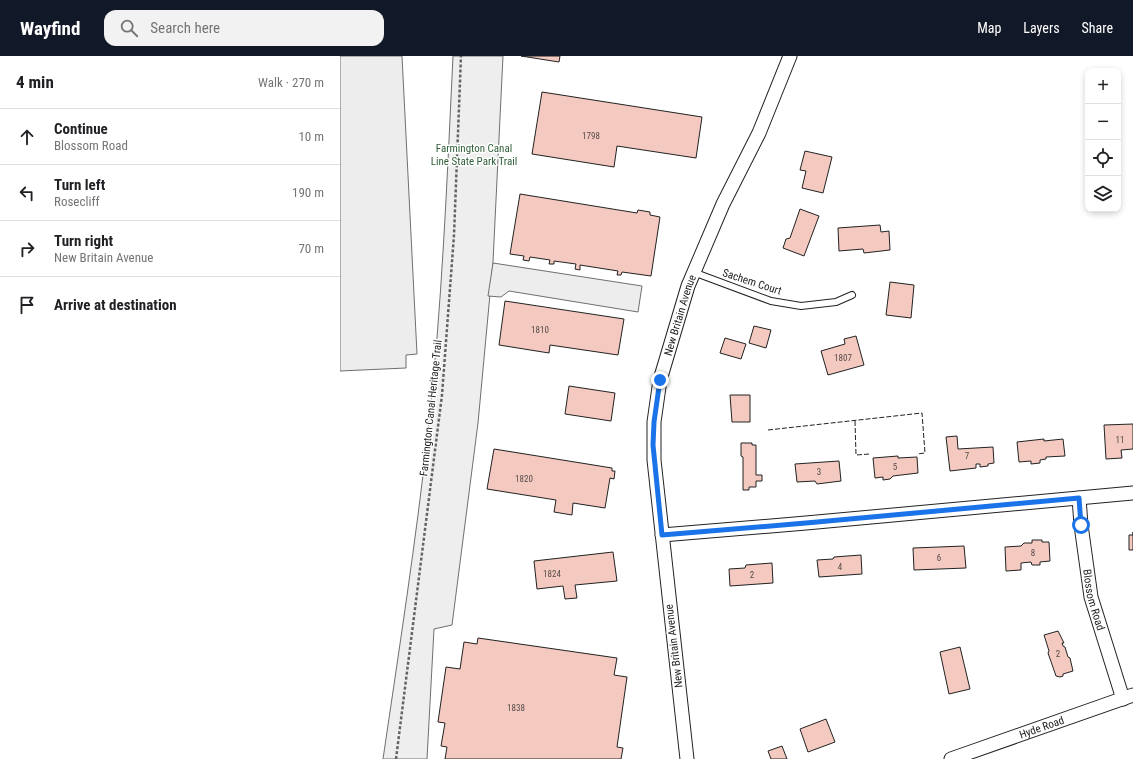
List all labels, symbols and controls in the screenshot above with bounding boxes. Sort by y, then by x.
search box [104,10,384,46]
text: Wayfind [20,17,80,40]
icon: search [118,17,140,39]
text: Search here [150,19,220,37]
text: Map [977,20,1001,36]
text: Layers [1023,20,1060,36]
text: Share [1082,20,1113,36]
map controls [1085,68,1121,212]
button: + [1085,68,1121,104]
text: 4 min [16,72,54,92]
text: Walk · 270 m [258,75,324,90]
button: − [1085,104,1121,140]
text: Continue [54,120,108,138]
icon: ahead [16,126,38,148]
text: 10 m [298,129,324,144]
house number: 1798 [582,131,600,141]
text: Blossom Road [54,138,128,153]
button: locate [1085,140,1121,176]
park label: Farmington Canal Line State Park Trail [431,142,517,168]
text: Turn left [54,176,105,194]
button: layers [1085,176,1121,212]
icon: left [16,182,38,204]
text: 190 m [292,185,324,200]
text: Rosecliff [54,194,100,209]
text: Turn right [54,232,113,250]
icon: right [16,238,38,260]
text: 70 m [298,241,324,256]
text: New Britain Avenue [54,250,153,265]
street label: Sachem Court [721,266,783,298]
street label: New Britain Avenue [661,273,699,357]
icon: arrive [16,294,38,316]
text: Arrive at destination [54,296,177,314]
house number: 1810 [531,325,549,335]
street label: Farmington Canal Heritage Trail [417,339,445,477]
house number: 1807 [834,353,852,363]
route end [651,371,669,389]
house number: 11 [1116,435,1124,445]
house number: 7 [965,451,970,461]
house number: 5 [893,462,898,472]
house number: 3 [817,467,821,477]
house number: 1820 [515,474,533,484]
route start [1072,516,1090,534]
house number: 8 [1031,548,1035,558]
house number: 6 [937,553,941,563]
house number: 4 [838,562,843,572]
street label: Blossom Road [1081,568,1108,632]
house number: 1824 [543,569,561,579]
house number: 2 [750,570,755,580]
street label: New Britain Avenue [662,603,686,689]
house number: 2 [1056,649,1061,659]
house number: 1838 [507,703,525,713]
street label: Hyde Road [1017,713,1066,741]

